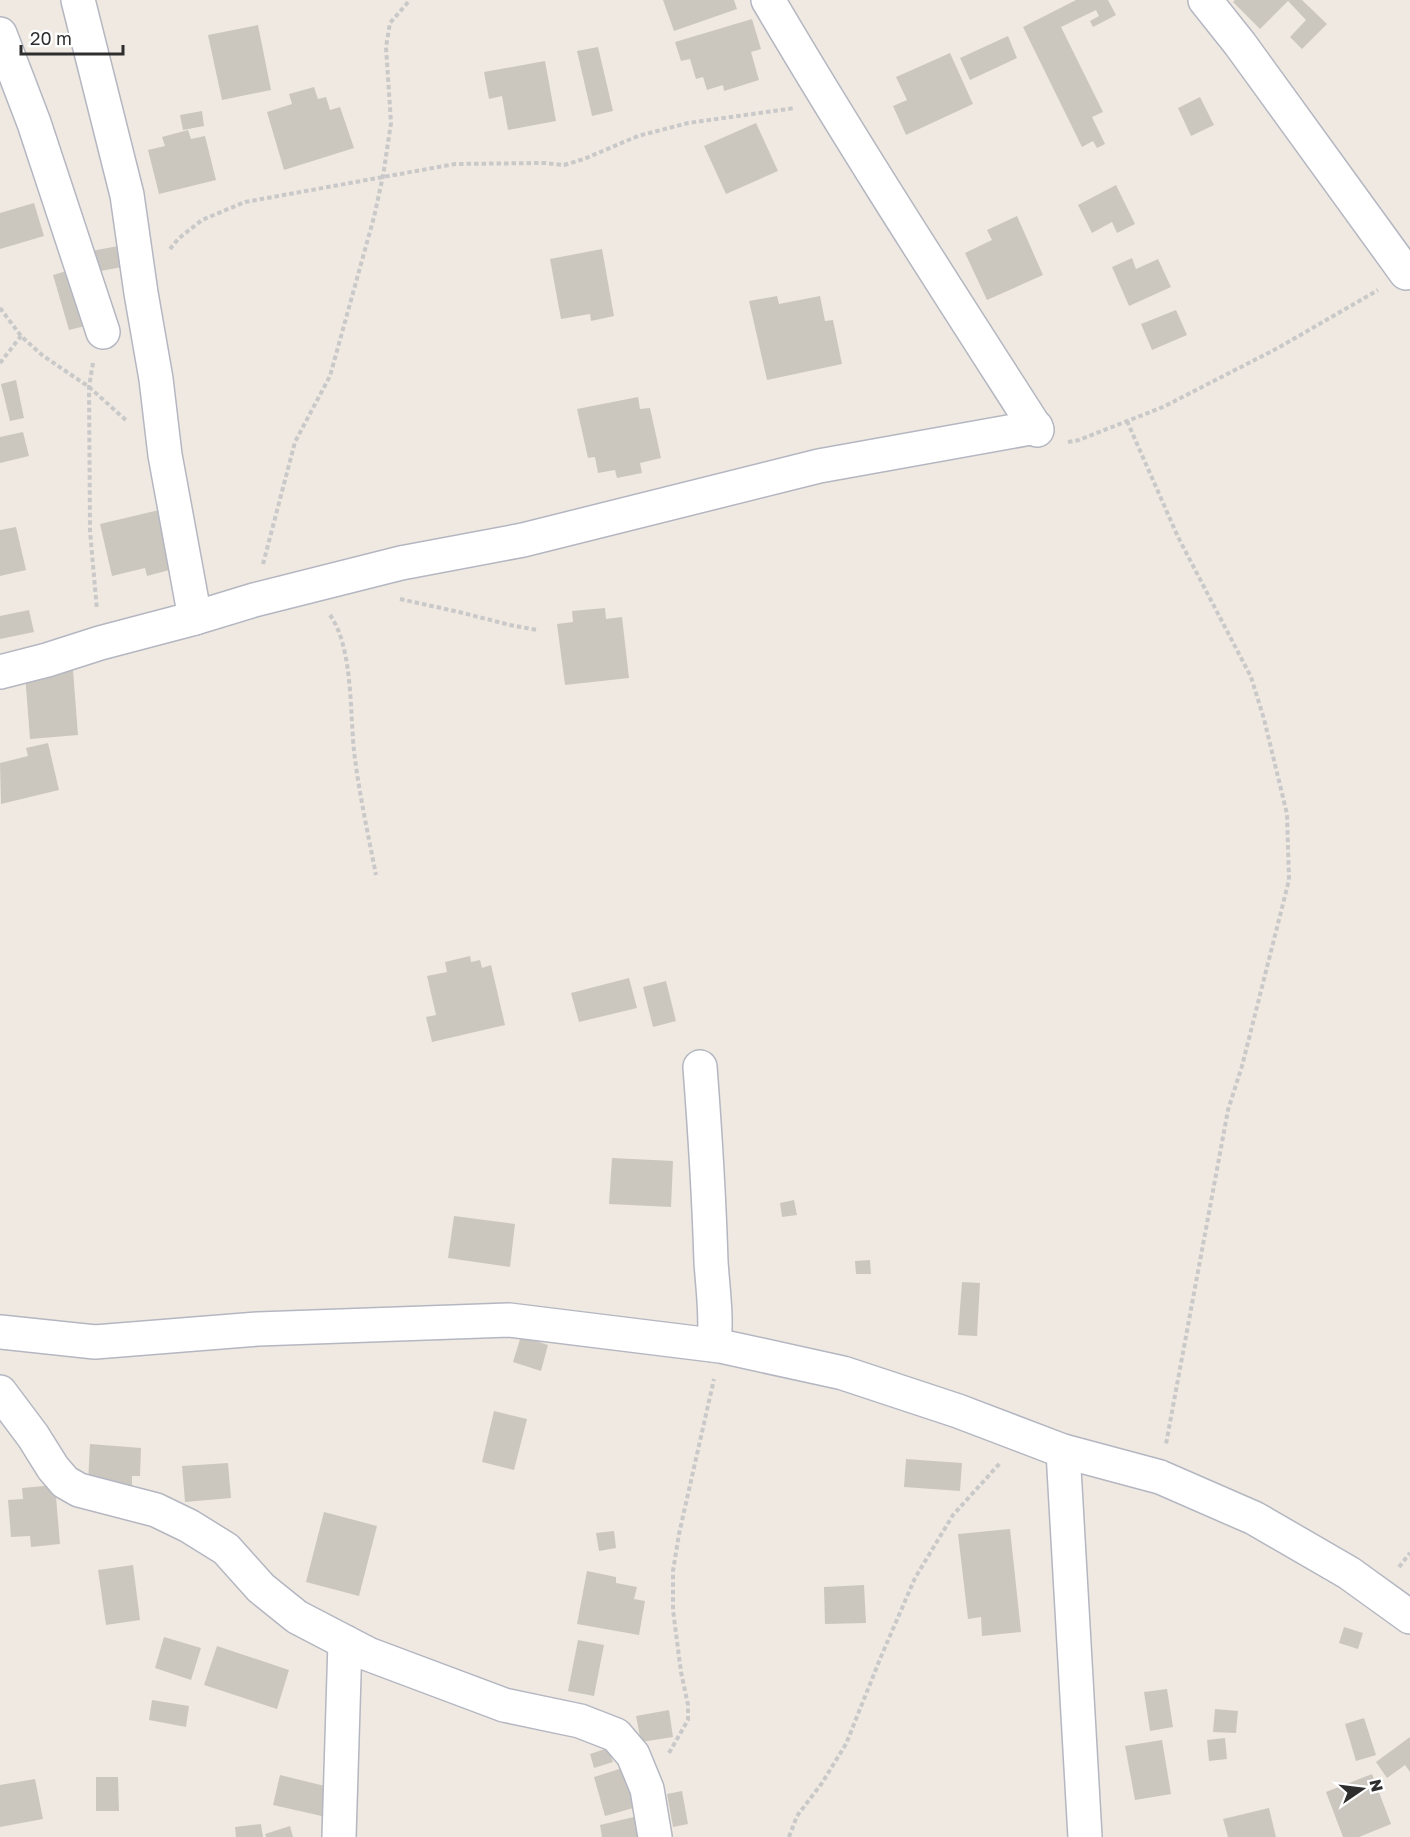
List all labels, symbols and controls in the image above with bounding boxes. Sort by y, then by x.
scale bar [21,18,123,56]
text: 20 m [30,27,72,49]
north arrow [1332,1759,1392,1819]
text: N [1365,1777,1388,1794]

